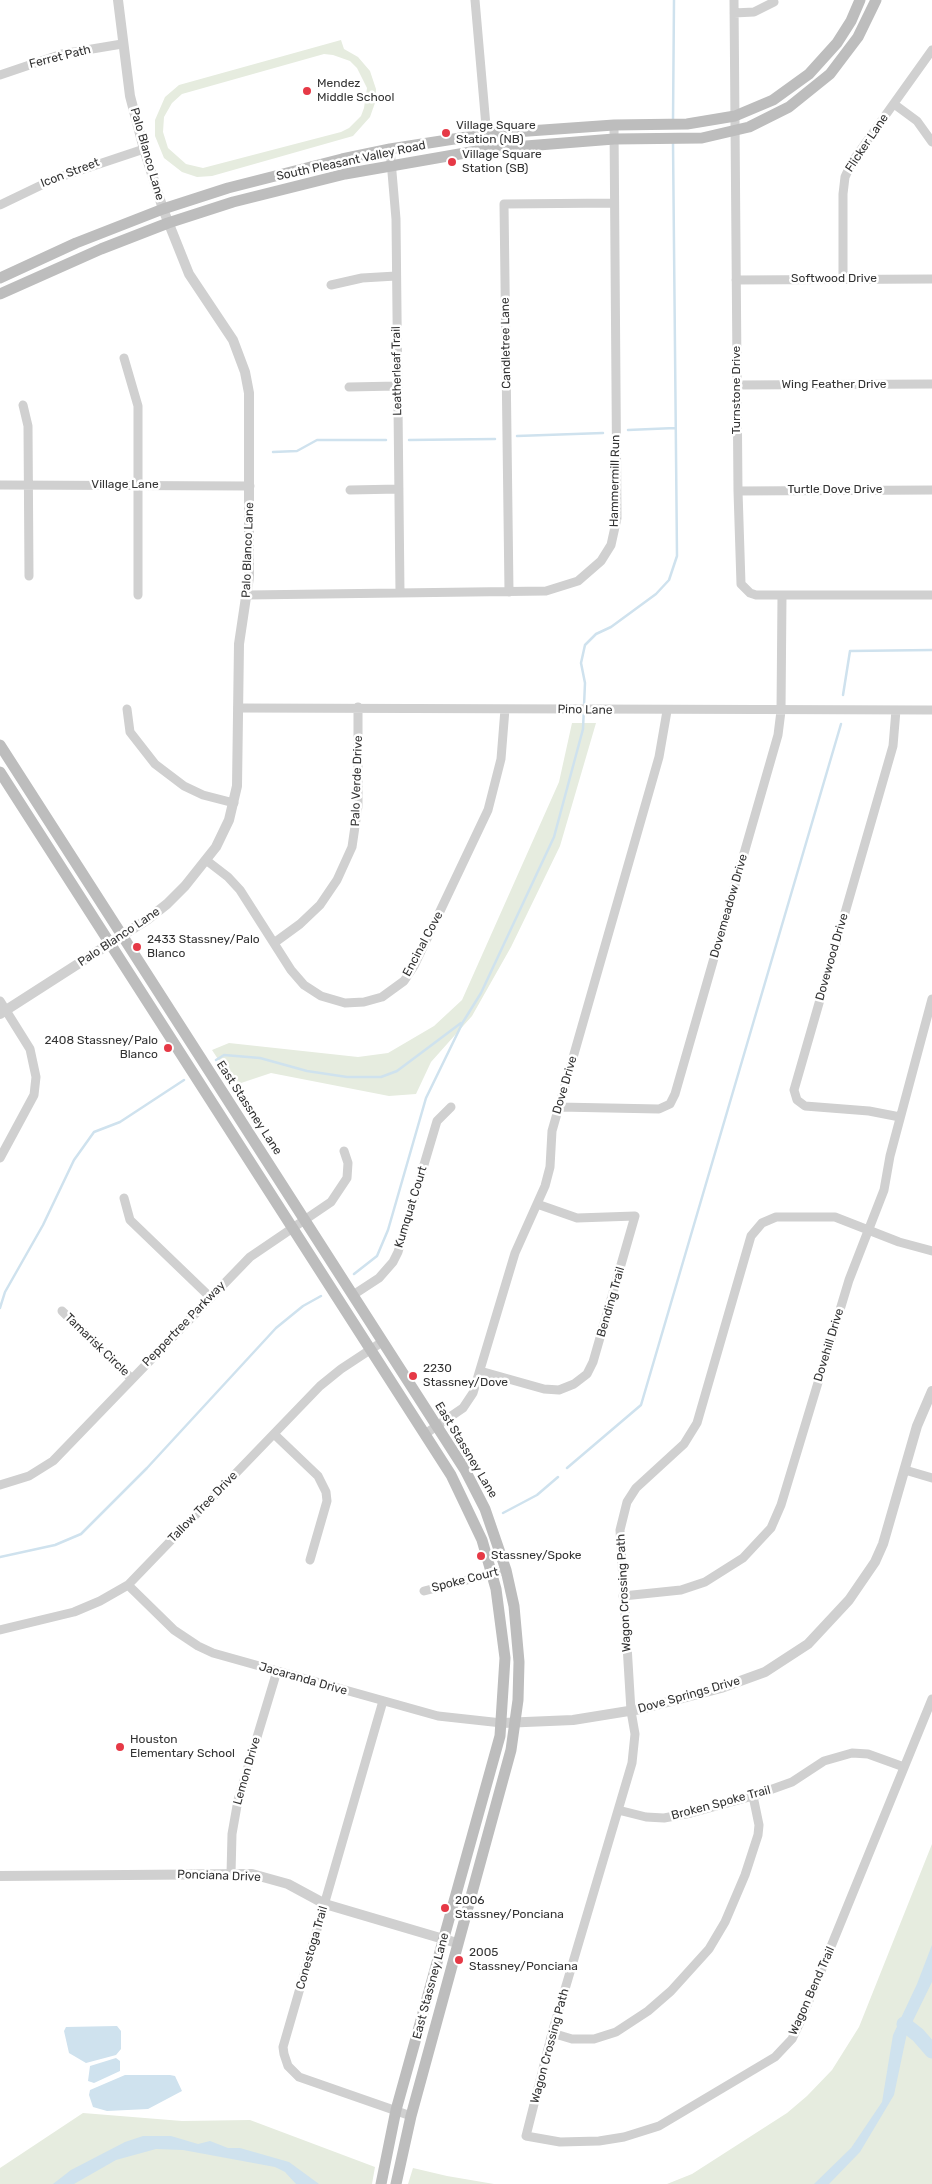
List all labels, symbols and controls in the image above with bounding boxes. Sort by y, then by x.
street label: Ferret Path [28,42,92,72]
place label: Mendez Middle School [317,77,394,105]
marker: Mendez Middle School [301,85,313,97]
street label: Palo Blanco Lane [127,106,167,202]
street label: Flicker Lane [842,111,892,175]
place label: Village Square Station (NB) [456,119,536,147]
marker: Village Square Station (NB) [440,127,452,139]
street label: South Pleasant Valley Road [275,138,427,184]
place label: Village Square Station (SB) [462,148,542,176]
street label: Icon Street [39,155,101,191]
marker: Village Square Station (SB) [446,156,458,168]
street label: Softwood Drive [791,272,877,286]
street label: Candletree Lane [498,297,514,389]
street label: Leatherleaf Trail [389,326,405,416]
street label: Turnstone Drive [730,346,744,434]
street label: Wing Feather Drive [781,378,887,392]
street label: Hammermill Run [607,435,623,527]
street label: Village Lane [91,478,159,492]
street label: Turtle Dove Drive [788,483,882,497]
street label: Palo Blanco Lane [239,502,257,598]
street label: Pino Lane [557,702,613,718]
street label: Palo Verde Drive [348,735,366,827]
street label: Dovemeadow Drive [707,852,751,960]
street label: Palo Blanco Lane [75,904,163,970]
street label: Encinal Cove [400,909,446,979]
street label: Dovewood Drive [813,912,851,1002]
place label: 2433 Stassney/Palo Blanco [147,933,260,961]
marker: 2433 Stassney/Palo Blanco [131,941,143,953]
place label: 2408 Stassney/Palo Blanco [44,1034,158,1062]
marker: 2408 Stassney/Palo Blanco [162,1042,174,1054]
street label: Dove Drive [550,1054,580,1116]
street label: East Stassney Lane [213,1058,285,1158]
street label: Kumquat Court [392,1164,430,1250]
street label: Bending Trail [594,1265,628,1339]
street label: Peppertree Parkway [140,1278,228,1370]
street label: Dovehill Drive [811,1307,847,1383]
street label: Tamarisk Circle [62,1311,132,1379]
place label: 2230 Stassney/Dove [423,1362,508,1390]
marker: 2230 Stassney/Dove [407,1370,419,1382]
street label: East Stassney Lane [432,1399,500,1501]
street label: Tallow Tree Drive [165,1468,241,1546]
street label: Wagon Crossing Path [614,1534,634,1652]
place label: Stassney/Spoke [491,1549,582,1563]
marker: Stassney/Spoke [475,1550,487,1562]
street label: Spoke Court [430,1565,500,1595]
street label: Jacaranda Drive [257,1659,349,1699]
street label: Dove Springs Drive [636,1674,742,1716]
place label: Houston Elementary School [130,1733,235,1761]
street label: Lemon Drive [230,1735,264,1807]
marker: Houston Elementary School [114,1741,126,1753]
street label: Broken Spoke Trail [670,1783,772,1823]
street label: Ponciana Drive [177,1867,261,1885]
place label: 2006 Stassney/Ponciana [455,1894,564,1922]
marker: 2006 Stassney/Ponciana [439,1902,451,1914]
street label: Conestoga Trail [293,1905,331,1991]
street label: East Stassney Lane [410,1931,452,2041]
street label: Wagon Bend Trail [786,1945,838,2037]
place label: 2005 Stassney/Ponciana [469,1946,578,1974]
marker: 2005 Stassney/Ponciana [453,1954,465,1966]
street label: Wagon Crossing Path [528,1987,572,2105]

